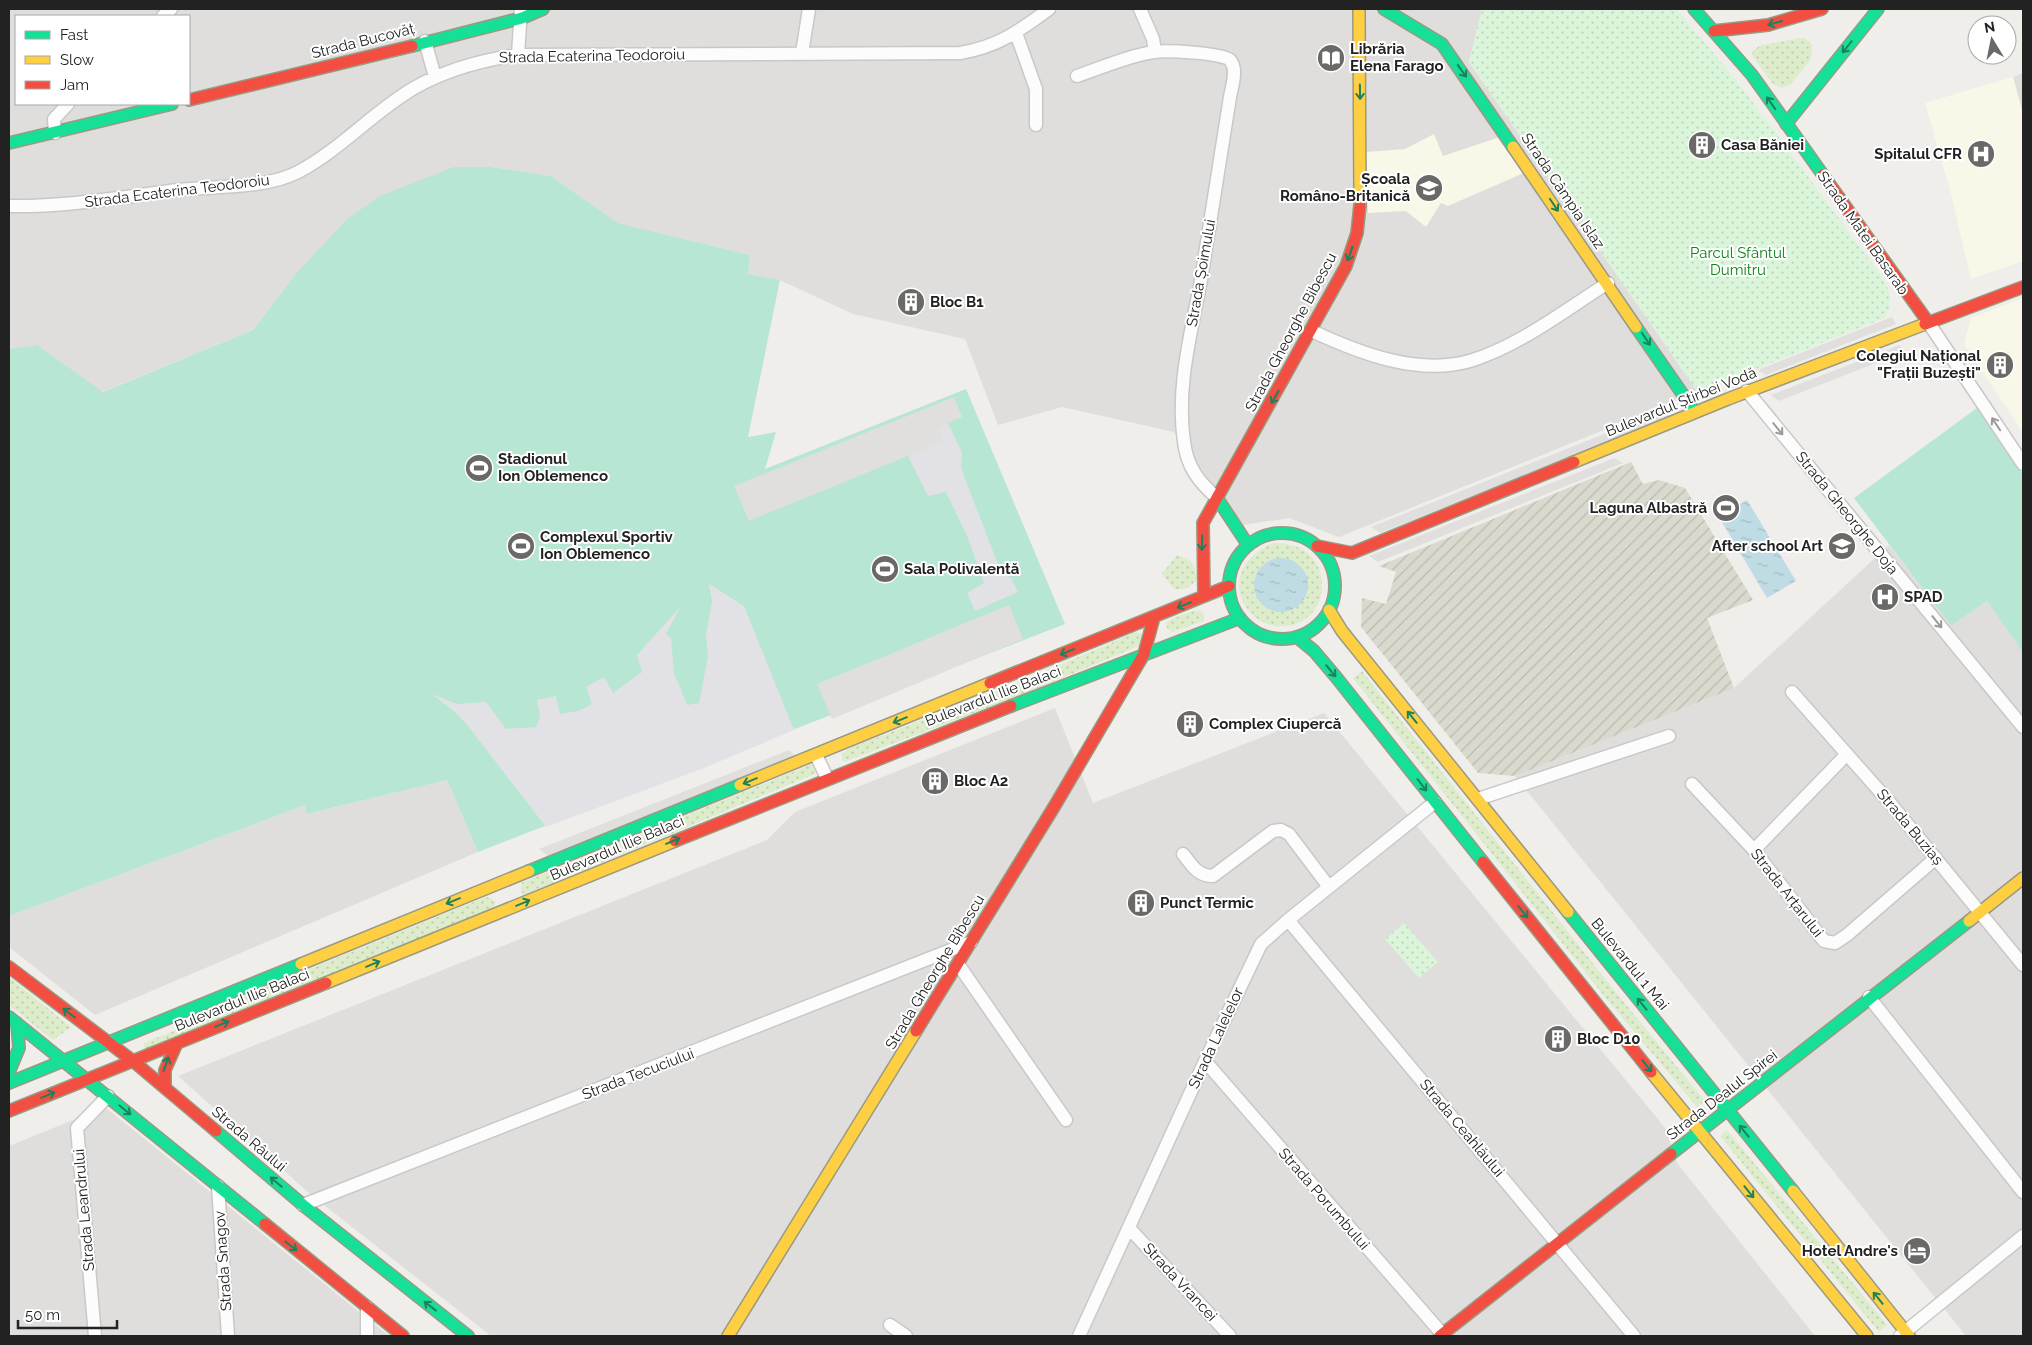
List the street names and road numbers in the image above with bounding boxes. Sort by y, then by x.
street label: Strada Bucovăț [310,20,416,62]
street label: Strada Ecaterina Teodoroiu [499,45,685,67]
street label: Strada Câmpia Islaz [1518,130,1608,252]
street label: Strada Matei Basarab [1813,168,1913,298]
street label: Strada Ecaterina Teodoroiu [84,171,271,211]
street label: Strada Șoimului [1183,218,1219,328]
street label: Strada Gheorghe Bibescu [1241,249,1341,415]
street label: Bulevardul Știrbei Vodă [1603,363,1759,441]
street label: Strada Gheorghe Doja [1792,448,1902,578]
street label: Bulevardul Ilie Balaci [923,662,1063,730]
street label: Strada Buziaș [1873,785,1947,869]
street label: Bulevardul Ilie Balaci [547,812,687,884]
street label: Strada Arțarului [1747,845,1827,941]
street label: Strada Gheorghe Bibescu [882,891,988,1053]
street label: Bulevardul 1 Mai [1587,914,1673,1014]
street label: Bulevardul Ilie Balaci [172,965,312,1035]
street label: Strada Lalelelor [1185,984,1248,1092]
street label: Strada Tecuciului [580,1044,696,1104]
street label: Strada Dealul Spirei [1663,1046,1781,1144]
street label: Strada Ceahlăului [1416,1075,1508,1181]
street label: Strada Râului [208,1103,290,1175]
street label: Strada Porumbului [1275,1144,1373,1254]
street label: Strada Leandrului [70,1148,98,1272]
street label: Strada Snagov [211,1210,235,1312]
street label: Strada Vrancei [1139,1239,1221,1325]

